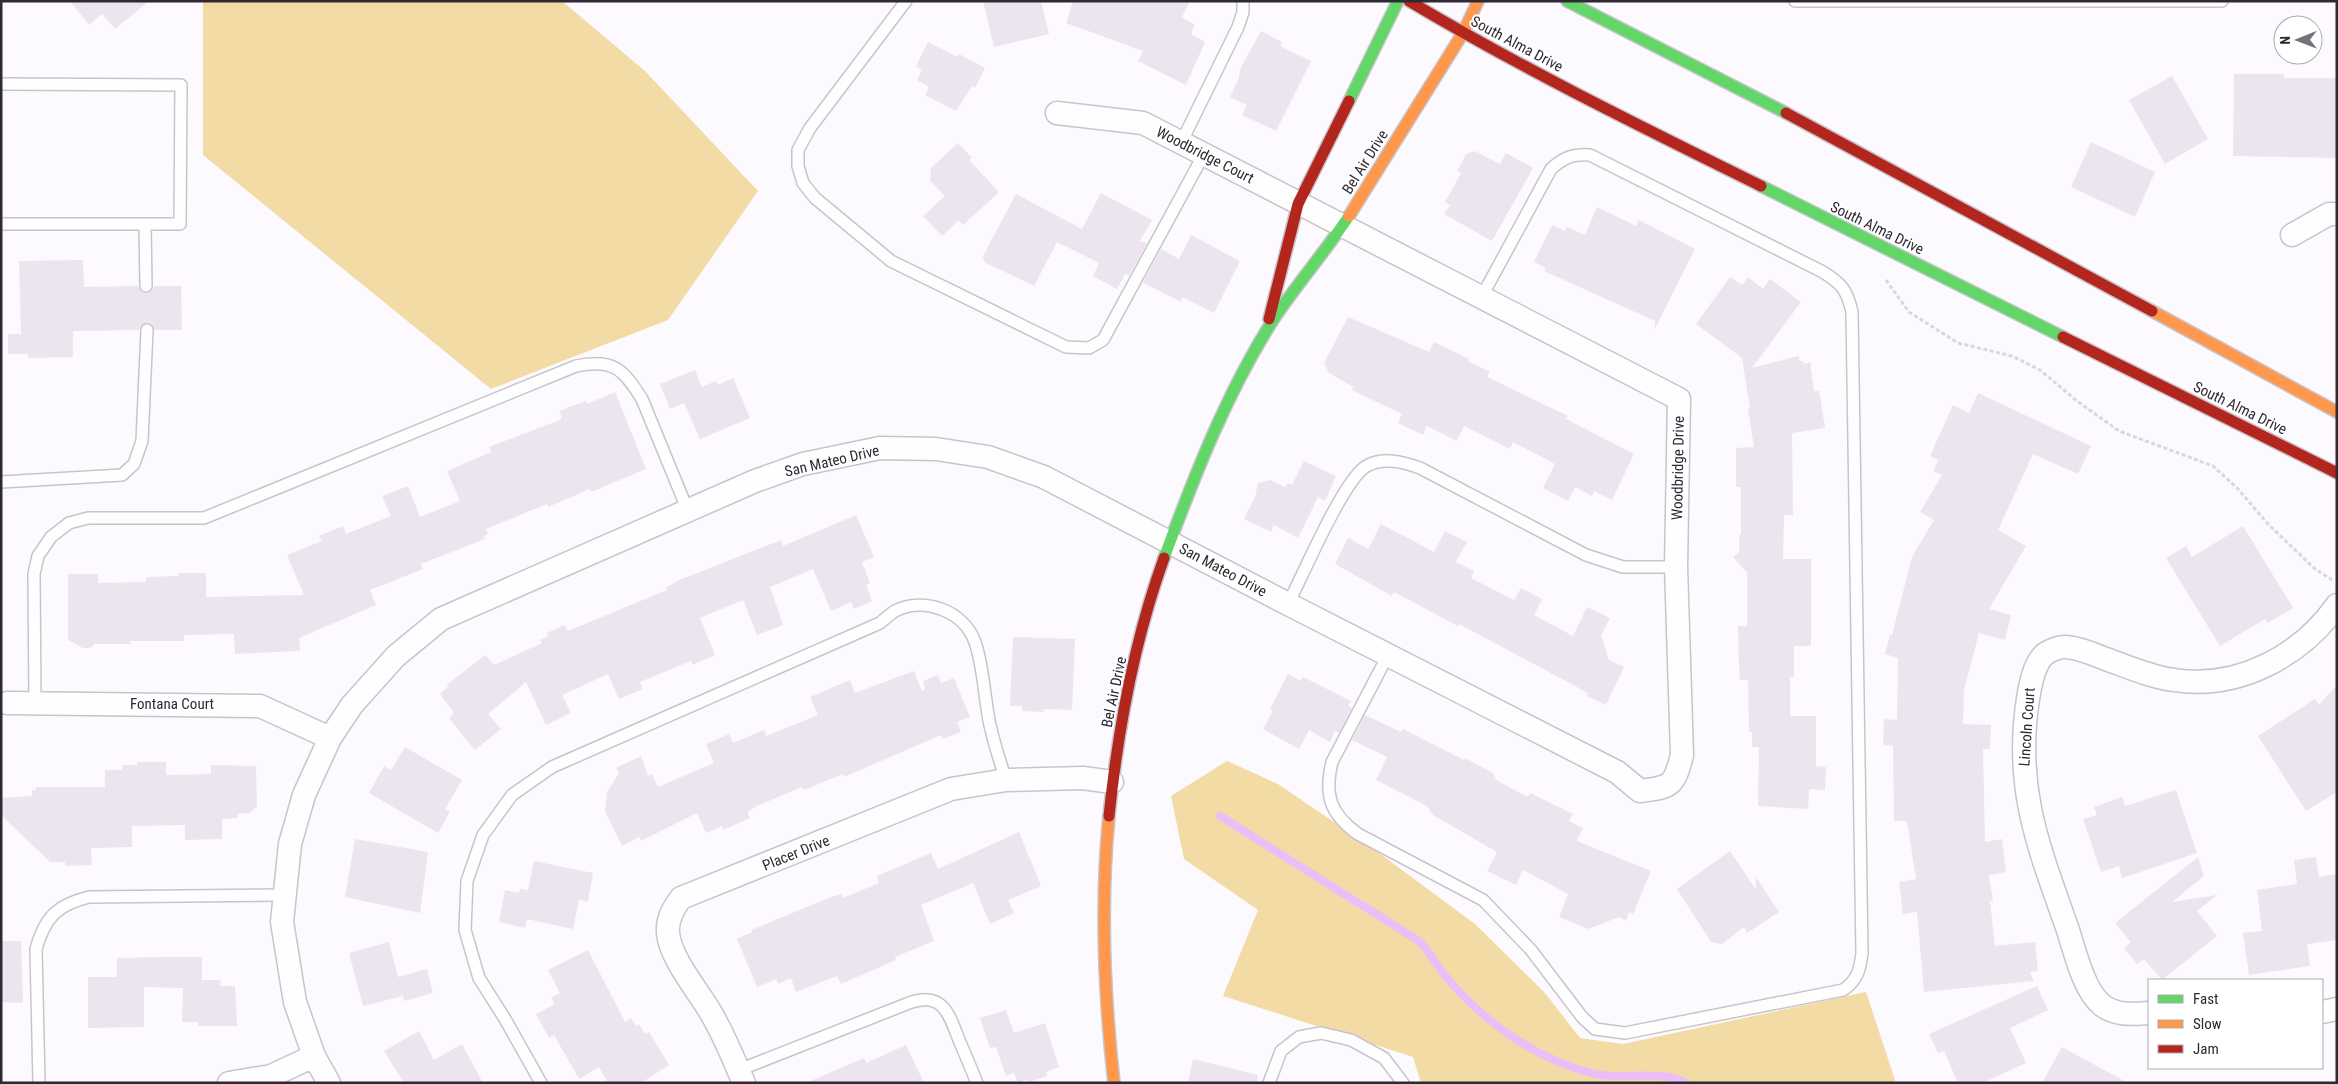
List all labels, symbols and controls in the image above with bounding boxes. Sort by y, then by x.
street label: South Alma Drive [1468,12,1566,76]
north arrow [2273,15,2323,65]
text: N [2277,36,2293,45]
street label: Woodbridge Court [1153,123,1257,187]
street label: Bel Air Drive [1338,127,1392,197]
street label: South Alma Drive [1827,198,1927,258]
street label: South Alma Drive [2190,378,2290,438]
street label: Woodbridge Drive [1668,416,1688,520]
street label: San Mateo Drive [783,441,881,481]
street label: San Mateo Drive [1176,539,1270,601]
street label: Bel Air Drive [1098,655,1130,729]
street label: Lincoln Court [2015,687,2039,767]
street label: Fontana Court [130,695,214,713]
street label: Placer Drive [760,831,832,875]
legend [2148,979,2323,1069]
text: Fast [2193,990,2218,1008]
text: Slow [2193,1015,2222,1033]
text: Jam [2193,1040,2219,1058]

